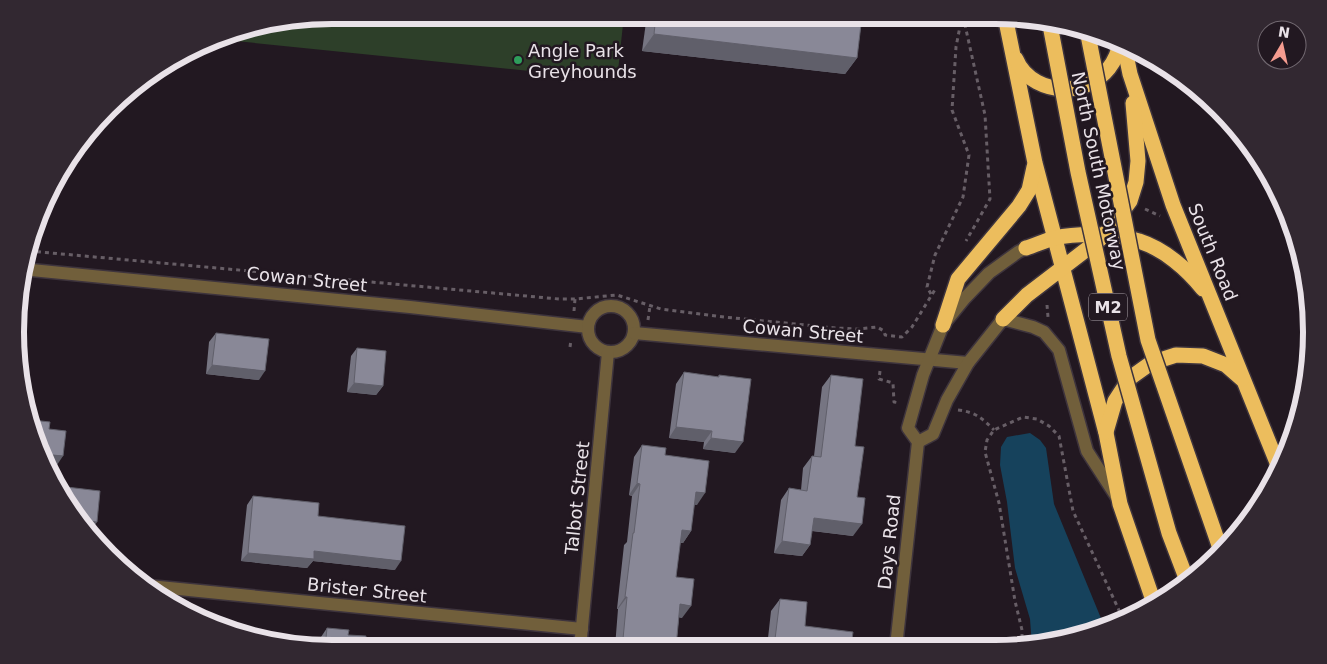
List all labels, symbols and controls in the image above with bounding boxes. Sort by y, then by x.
north arrow [1257,20,1307,70]
text: N [1277,23,1291,41]
place label: Angle Park Greyhounds [528,40,637,82]
marker: Angle Park Greyhounds [512,54,524,66]
street label: North South Motorway [1068,70,1130,273]
street label: South Road [1184,200,1242,304]
street label: Cowan Street [246,262,368,296]
road number: M2 [1089,294,1127,320]
street label: Cowan Street [742,315,864,347]
street label: Talbot Street [560,440,593,557]
street label: Days Road [874,493,904,591]
street label: Brister Street [306,573,428,607]

